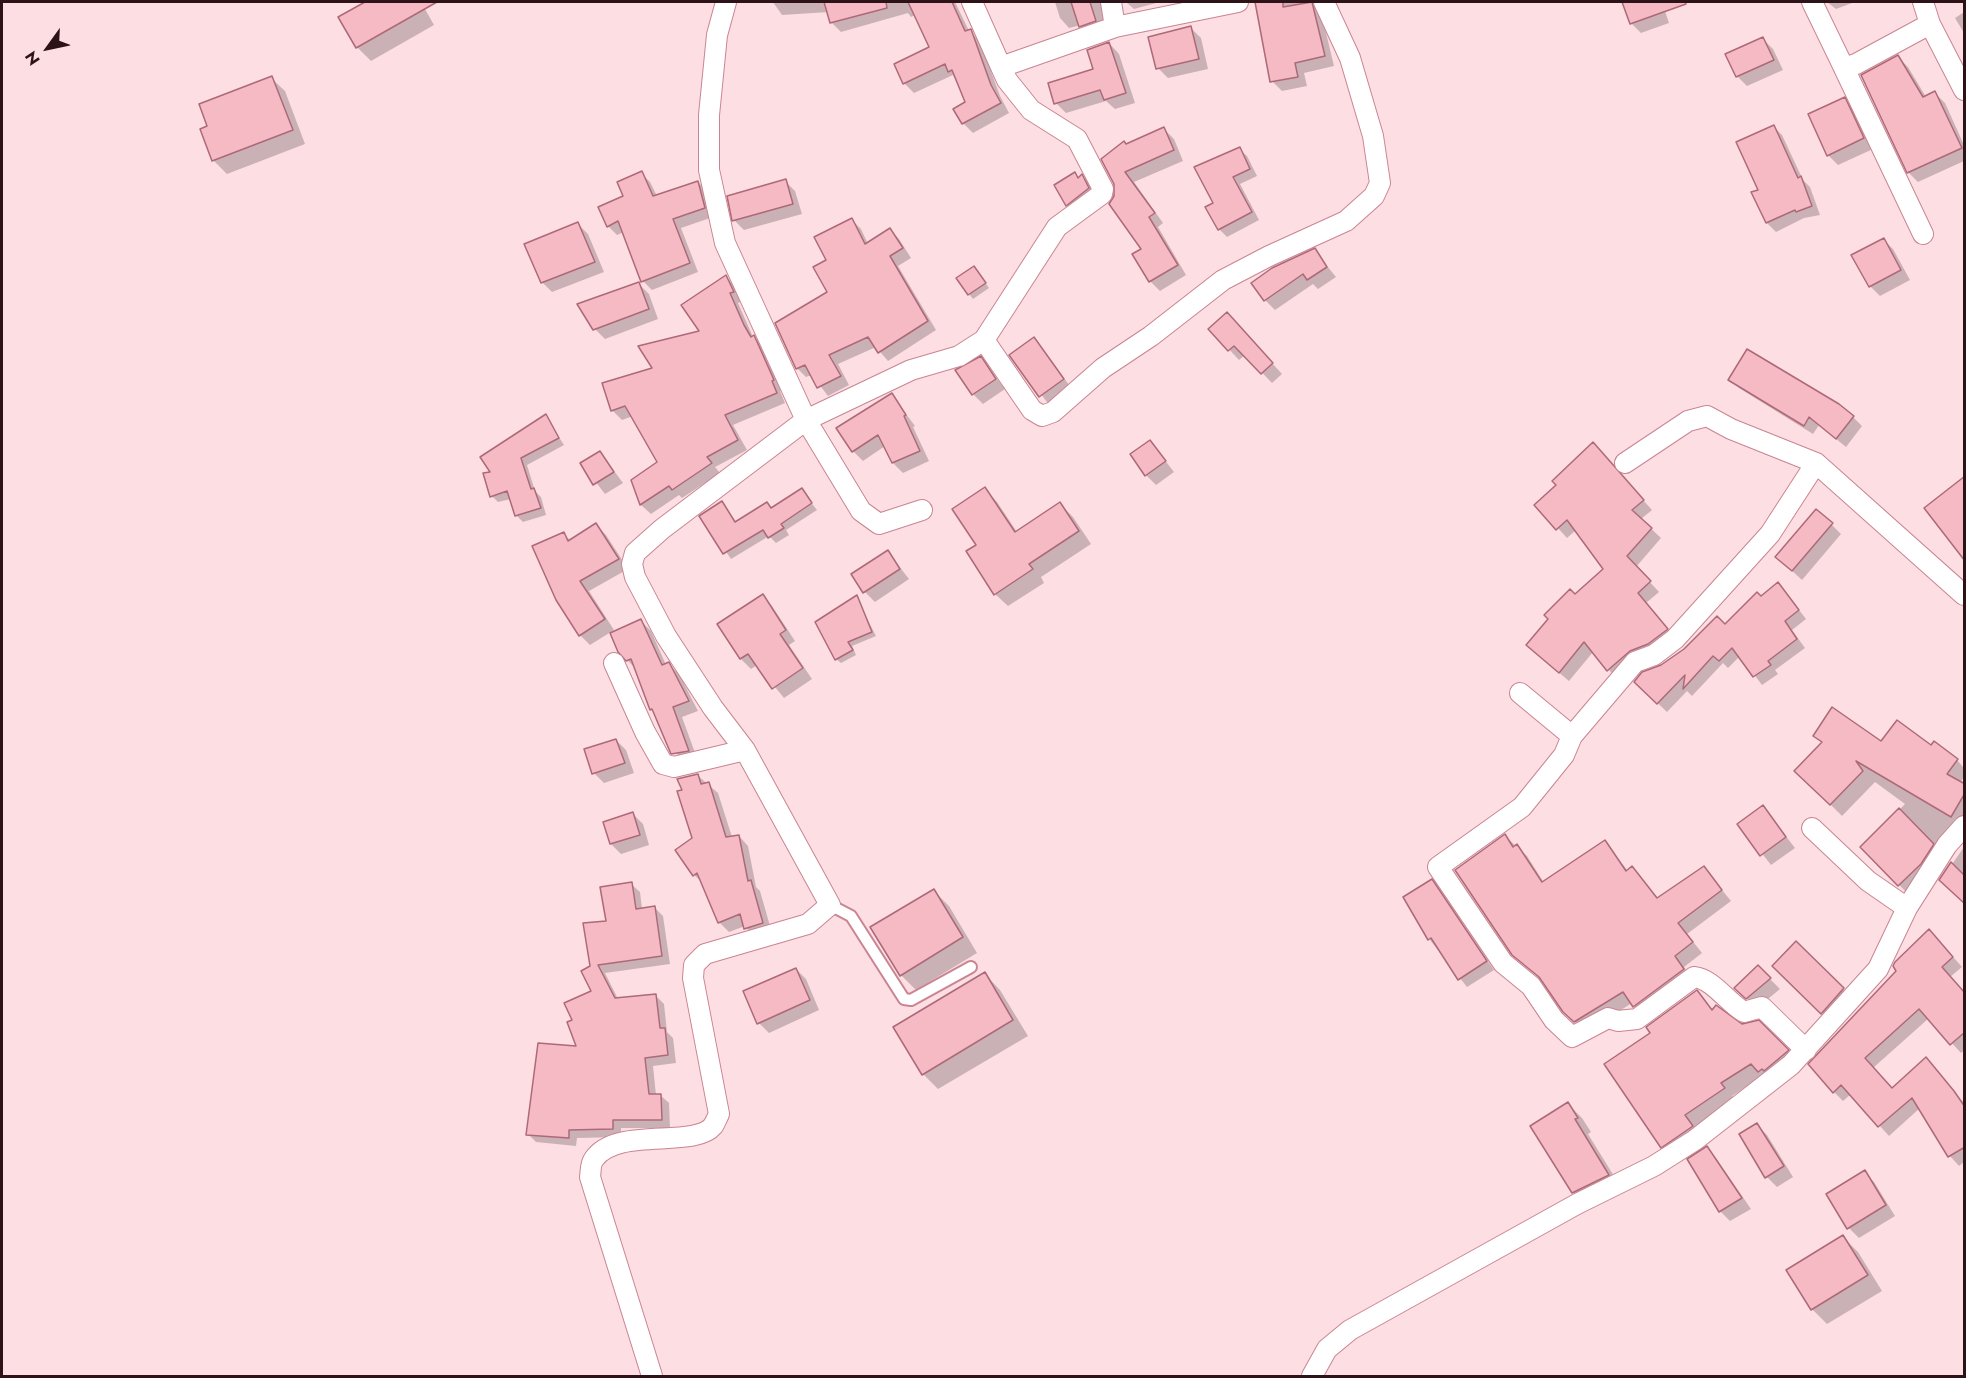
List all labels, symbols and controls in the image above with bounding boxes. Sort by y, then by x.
north arrow [18,18,78,78]
text: N [19,46,46,70]

